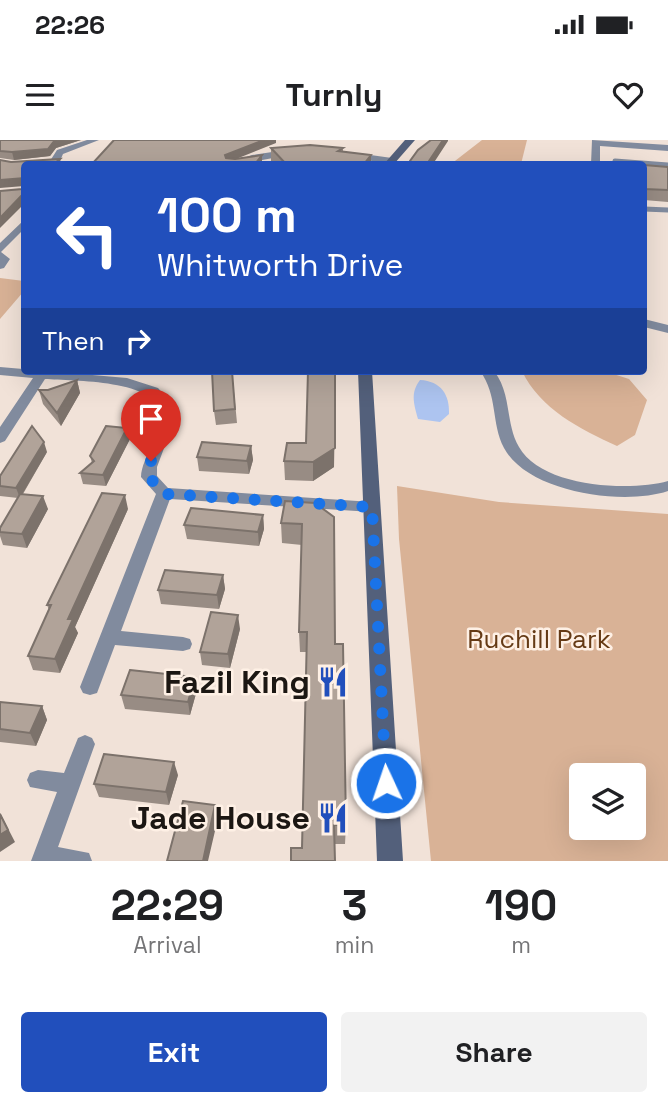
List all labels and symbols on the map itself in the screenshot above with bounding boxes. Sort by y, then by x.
pin [121,389,181,461]
park label: Ruchill Park [467,622,611,656]
place label: Fazil King [164,662,310,702]
restaurant icon: Fazil King [316,665,350,699]
position arrow [349,746,423,820]
place label: Jade House [131,798,310,838]
restaurant icon: Jade House [316,801,350,835]

